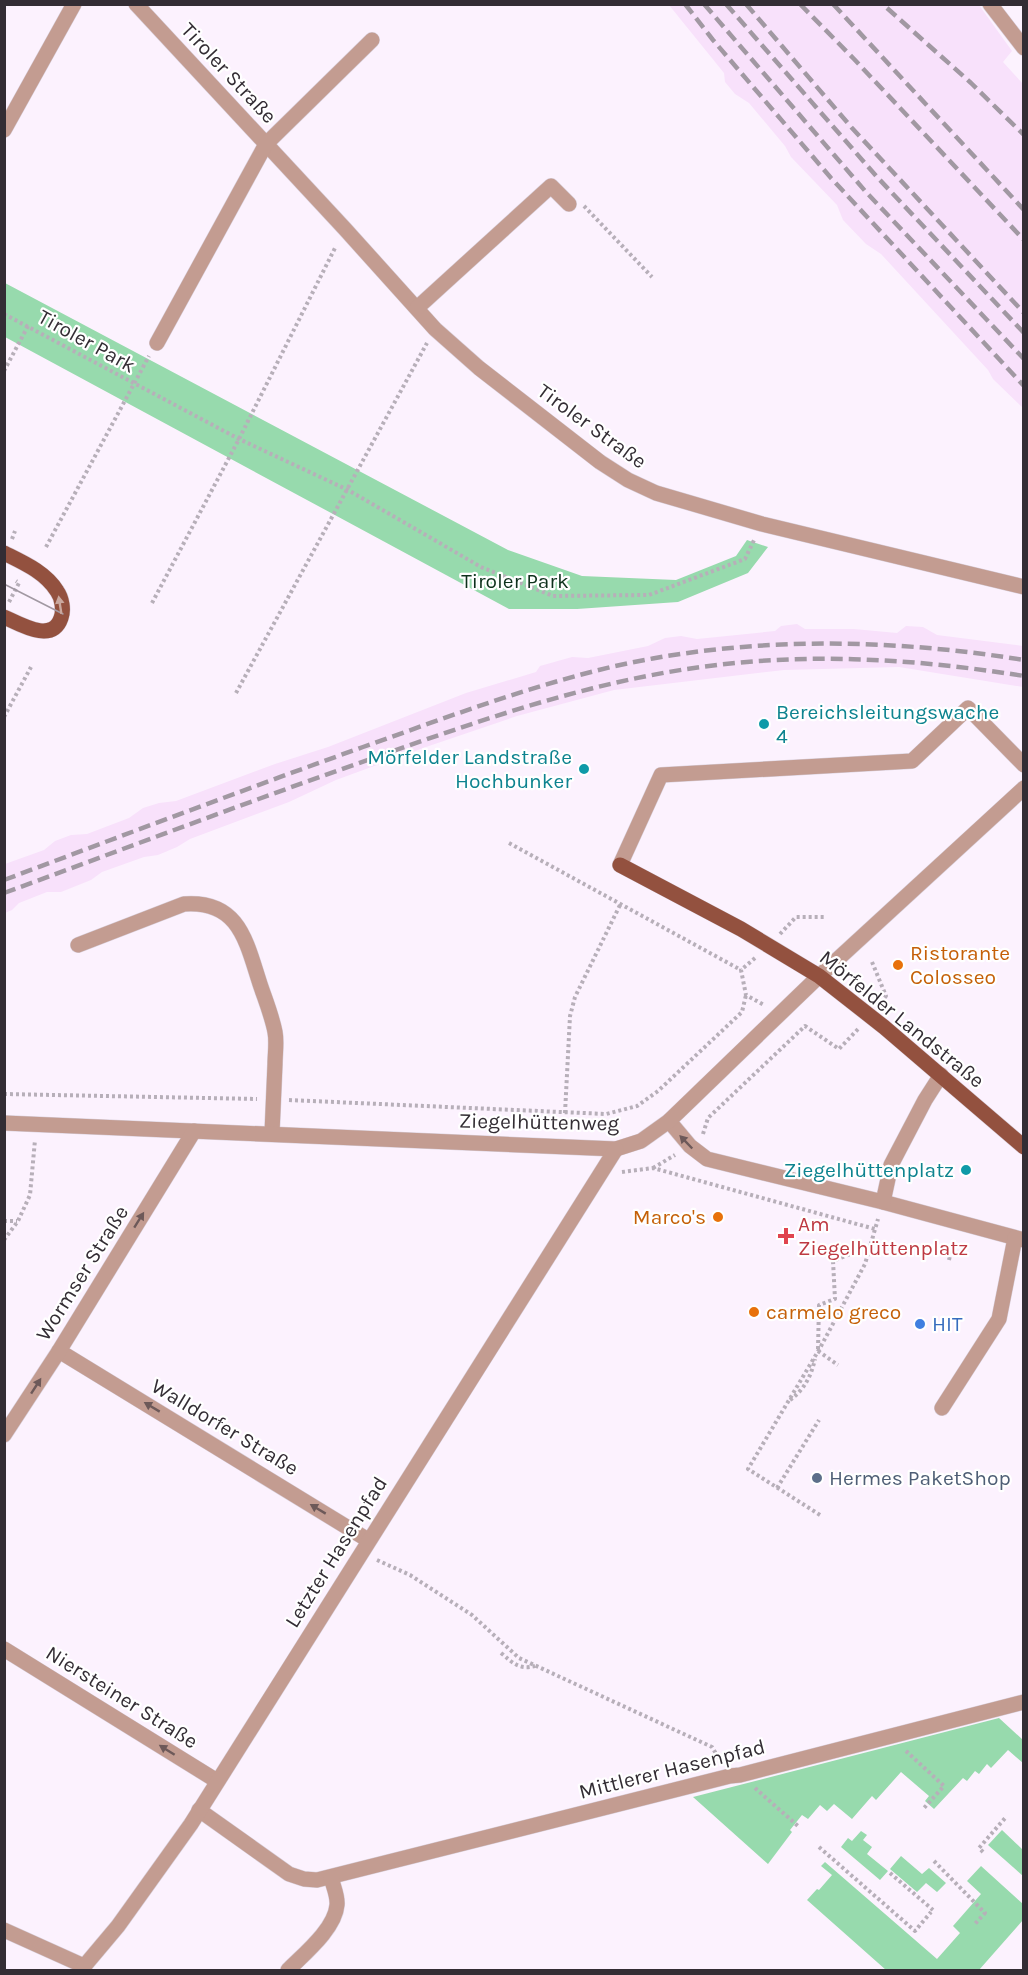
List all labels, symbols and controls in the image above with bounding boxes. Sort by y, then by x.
street label: Tiroler Straße [176,18,282,128]
street label: Tiroler Park [34,304,140,378]
street label: Tiroler Straße [533,379,651,473]
park label: Tiroler Park [461,569,569,593]
one-way arrow [56,596,65,615]
place label: Bereichsleitungswache 4 [776,700,999,748]
marker: Bereichsleitungswache 4 [757,717,771,731]
place label: Mörfelder Landstraße Hochbunker [367,745,572,793]
marker: Mörfelder Landstraße Hochbunker [577,762,591,776]
place label: Ristorante Colosseo [910,941,1010,989]
street label: Mörfelder Landstraße [815,945,989,1093]
marker: Ristorante Colosseo [891,958,905,972]
street label: Ziegelhüttenweg [459,1109,620,1135]
one-way arrow [680,1135,694,1149]
place label: Ziegelhüttenplatz [784,1158,954,1182]
marker: Ziegelhüttenplatz [959,1163,973,1177]
street label: Wormser Straße [31,1201,133,1345]
place label: Marco's [633,1205,706,1229]
marker: Marco's [711,1210,725,1224]
one-way arrow [134,1212,145,1228]
place label: Am Ziegelhüttenplatz [798,1212,968,1260]
marker: Am Ziegelhüttenplatz [779,1229,793,1243]
place label: carmelo greco [766,1300,901,1324]
marker: carmelo greco [747,1305,761,1319]
place label: HIT [932,1312,963,1336]
marker: HIT [913,1317,927,1331]
street label: Walldorfer Straße [147,1374,303,1480]
one-way arrow [31,1377,42,1394]
one-way arrow [144,1402,160,1413]
place label: Hermes PaketShop [829,1466,1011,1490]
marker: Hermes PaketShop [810,1471,824,1485]
street label: Letzter Hasenpfad [280,1472,392,1632]
one-way arrow [309,1504,326,1514]
street label: Niersteiner Straße [42,1641,202,1753]
street label: Mittlerer Hasenpfad [576,1734,768,1804]
one-way arrow [159,1744,176,1755]

